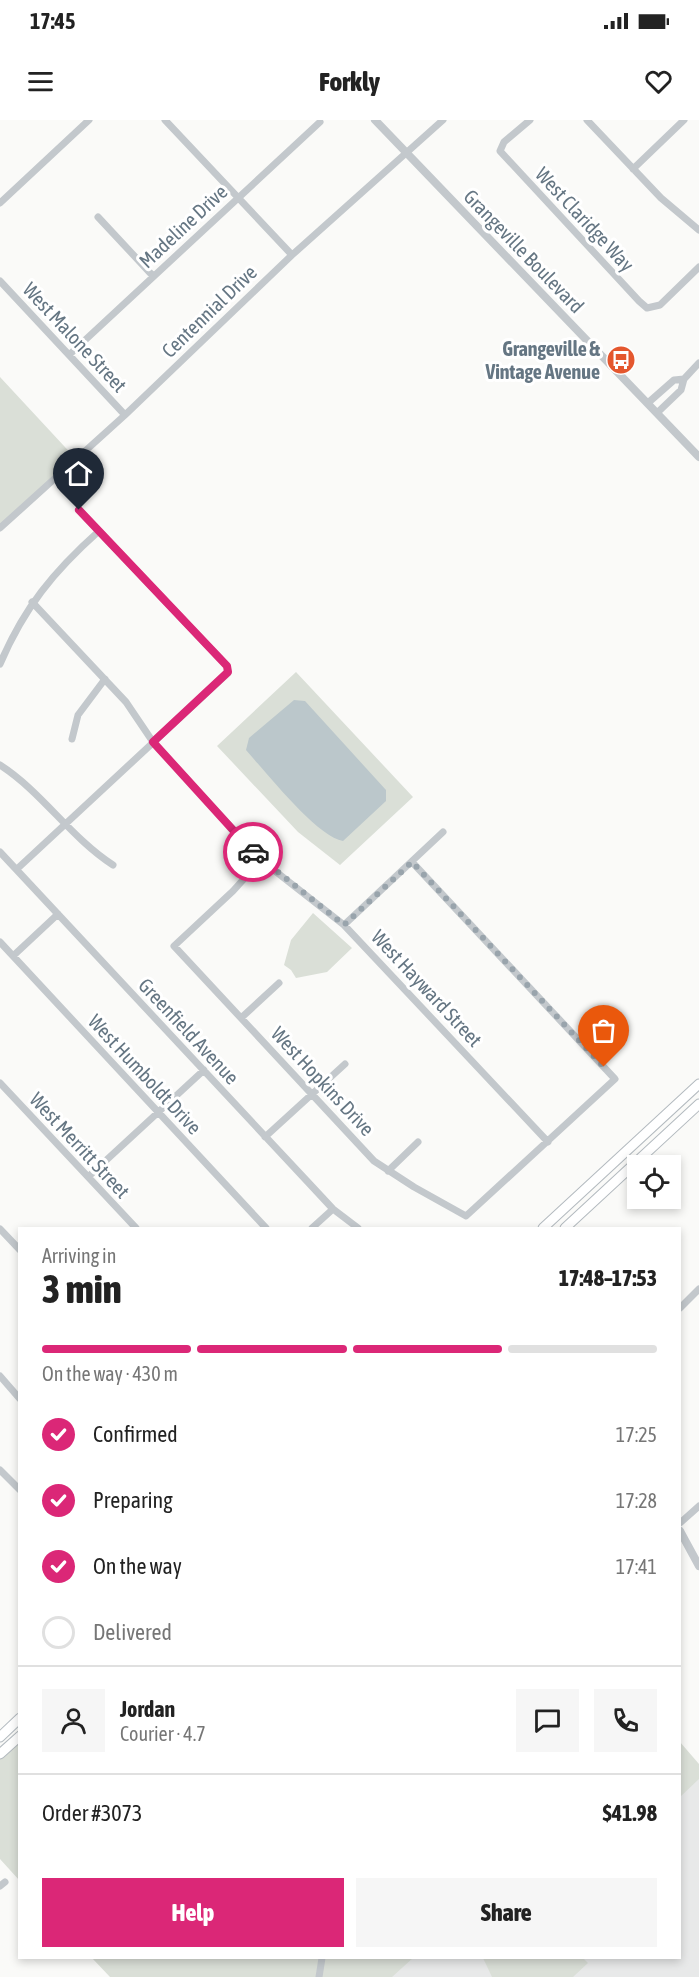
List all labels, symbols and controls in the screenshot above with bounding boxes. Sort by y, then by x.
text: 17:45 [30,8,75,34]
icon: menu [24,65,57,98]
icon: heart [642,65,675,98]
text: Forkly [319,66,380,97]
street label: West Claridge Way [531,162,639,276]
street label: Madeline Drive [134,180,232,272]
street label: Grangeville Boulevard [459,185,589,317]
street label: Centennial Drive [157,260,261,362]
street label: West Malone Street [18,278,132,397]
place label: Grangeville & Vintage Avenue [484,337,601,383]
bus stop icon: Grangeville & Vintage Avenue [605,344,637,376]
pin [53,448,104,510]
icon: home [62,457,95,490]
courier [223,822,283,882]
icon: car [237,836,270,869]
street label: West Hayward Street [367,925,487,1051]
street label: Greenfield Avenue [134,973,244,1089]
pin [578,1005,629,1067]
street label: West Humboldt Drive [84,1009,206,1139]
icon: bag [587,1014,620,1047]
street label: West Hopkins Drive [267,1022,379,1140]
street label: West Merritt Street [25,1088,135,1203]
map controls [627,1155,681,1209]
button: locate [627,1155,681,1209]
text: Arriving in [42,1244,116,1267]
text: 17:48–17:53 [559,1265,657,1291]
text: 3 min [42,1267,122,1311]
text: On the way · 430 m [42,1362,178,1385]
icon: check [42,1418,75,1451]
text: Confirmed [93,1421,178,1447]
text: 17:25 [616,1423,657,1446]
icon: check [42,1484,75,1517]
text: Preparing [93,1487,173,1513]
text: 17:28 [616,1489,657,1512]
icon: check [42,1550,75,1583]
text: On the way [93,1553,182,1579]
text: 17:41 [616,1555,657,1578]
text: Delivered [93,1619,172,1645]
button: person [42,1689,105,1752]
button: chat [516,1689,579,1752]
button: phone [594,1689,657,1752]
text: Jordan [120,1696,175,1722]
text: Courier · 4.7 [120,1722,206,1745]
text: Order #3073 [42,1800,142,1826]
text: $41.98 [602,1800,657,1826]
button: Help [42,1878,344,1947]
button: Share [356,1878,657,1947]

